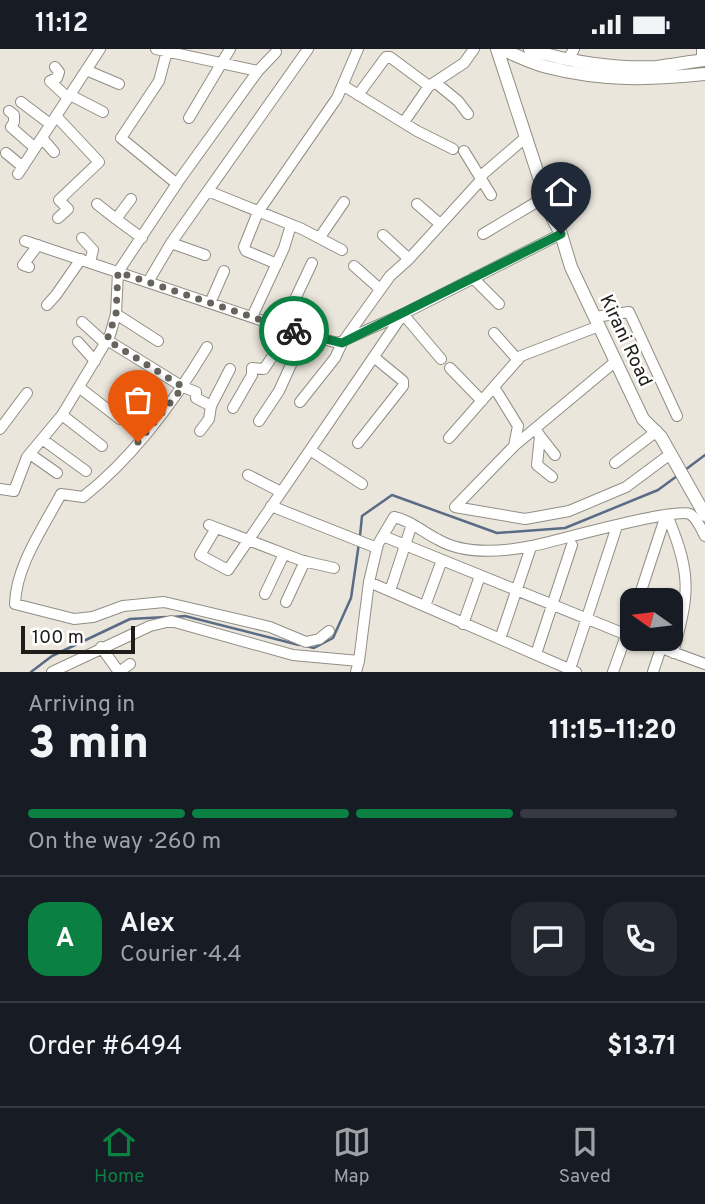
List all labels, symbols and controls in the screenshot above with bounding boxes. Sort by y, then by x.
text: 11:12 [35,8,88,41]
pin [531,162,591,234]
icon: home [542,173,580,211]
street label: Kirani Road [593,291,657,391]
courier [259,296,329,366]
icon: bike [275,312,313,350]
pin [108,370,168,442]
icon: bag [119,381,157,419]
north arrow [620,588,682,651]
map controls [620,588,683,651]
scale bar [21,623,135,655]
text: 100 m [32,626,84,650]
text: Arriving in [28,691,135,720]
text: 11:15–11:20 [549,715,677,748]
text: 3 min [28,716,149,775]
text: On the way · 260 m [28,828,221,857]
button: chat [511,902,585,976]
button: phone [603,902,677,976]
text: Alex [120,908,175,941]
text: A [56,923,74,956]
text: Courier · 4.4 [120,941,242,970]
text: Order #6494 [28,1031,182,1064]
text: $13.71 [607,1031,677,1064]
tab: Home [94,1123,145,1189]
tab: Map [333,1123,371,1189]
tab: Saved [559,1123,611,1189]

